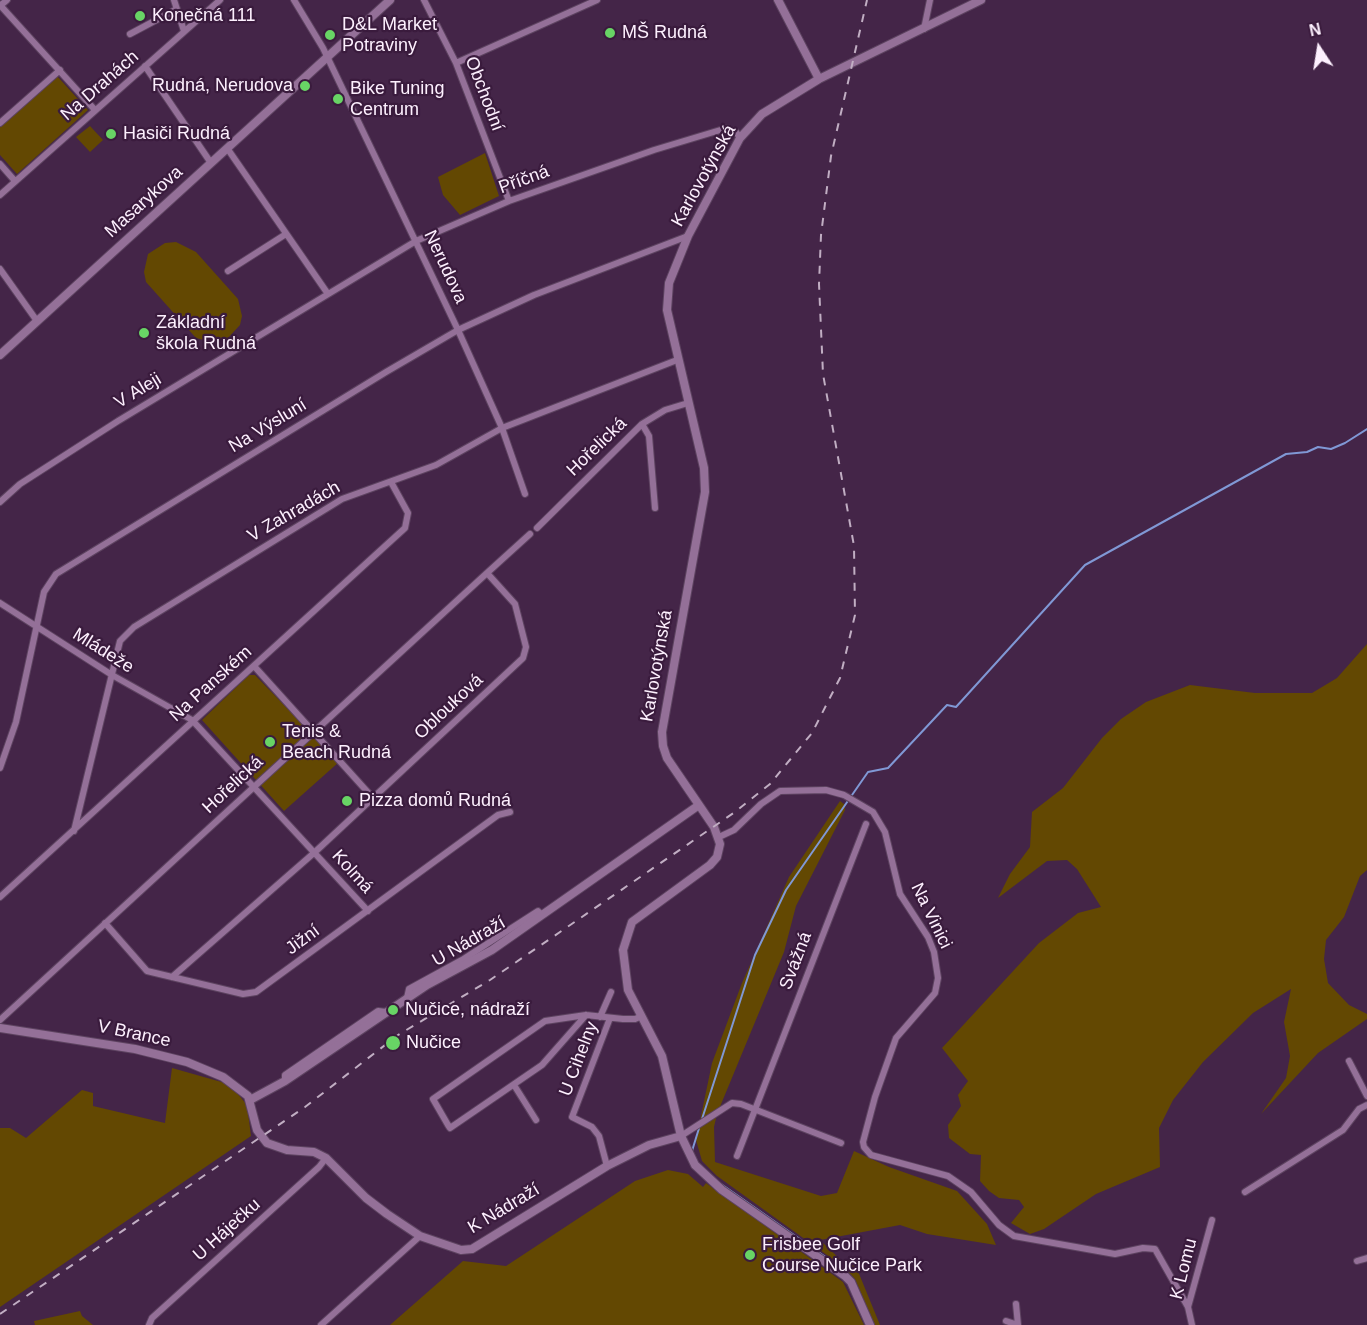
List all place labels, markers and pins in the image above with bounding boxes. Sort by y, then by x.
place label: Konečná 111 [152,5,255,27]
marker: Konečná 111 [133,9,147,23]
place label: D&L Market Potraviny [342,14,437,57]
place label: MŠ Rudná [622,22,707,44]
marker: MŠ Rudná [603,26,617,40]
marker: D&L Market Potraviny [323,28,337,42]
place label: Rudná, Nerudova [152,75,293,97]
place label: Bike Tuning Centrum [350,78,444,121]
marker: Rudná, Nerudova [298,79,312,93]
marker: Bike Tuning Centrum [331,92,345,106]
place label: Hasiči Rudná [123,123,230,145]
marker: Hasiči Rudná [104,127,118,141]
place label: Základní škola Rudná [156,312,256,354]
marker: Základní škola Rudná [137,326,151,340]
place label: Tenis & Beach Rudná [282,721,391,764]
marker: Tenis & Beach Rudná [263,735,277,749]
place label: Pizza domů Rudná [359,790,511,812]
marker: Pizza domů Rudná [340,794,354,808]
place label: Nučice, nádraží [405,999,530,1021]
marker: Nučice, nádraží [386,1003,400,1017]
place label: Nučice [406,1032,461,1054]
marker: Nučice [384,1034,402,1052]
place label: Frisbee Golf Course Nučice Park [762,1234,922,1276]
marker: Frisbee Golf Course Nučice Park [743,1248,757,1262]

